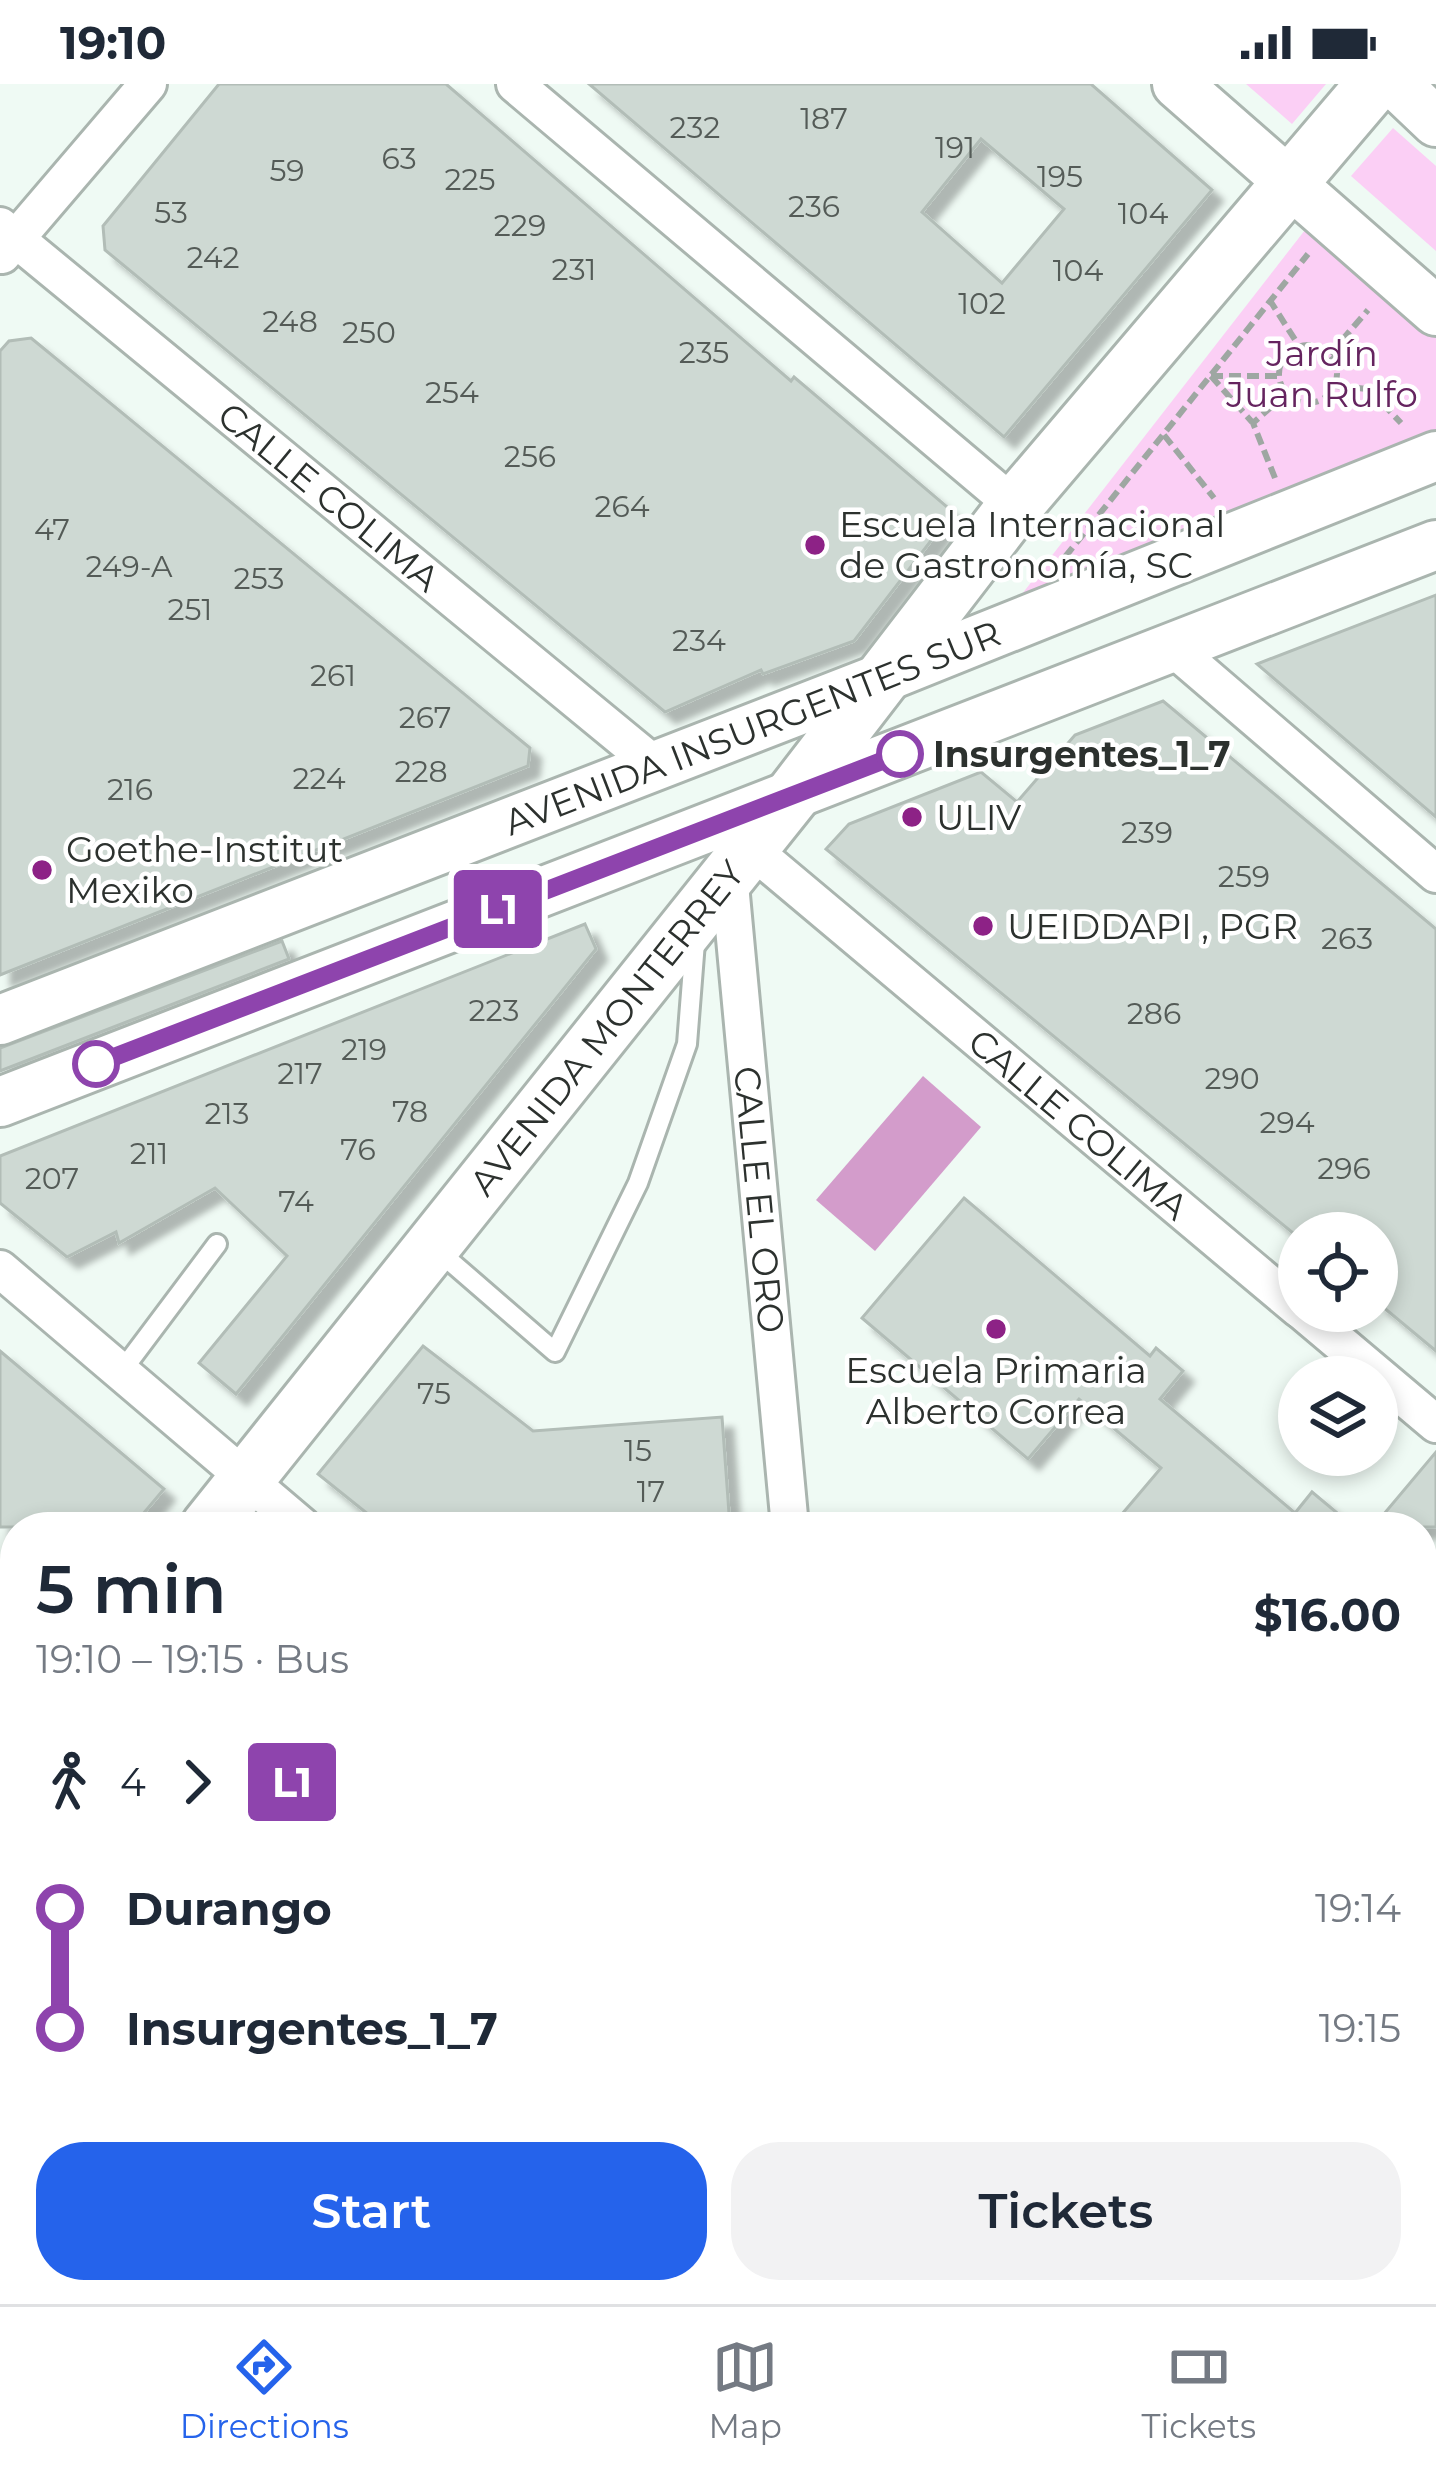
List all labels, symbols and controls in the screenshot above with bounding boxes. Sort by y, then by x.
text: 19:10 [60,15,166,70]
house number: 187 [800,100,848,137]
house number: 232 [670,109,720,146]
house number: 191 [935,129,975,166]
house number: 63 [381,140,417,177]
house number: 59 [269,152,305,189]
house number: 195 [1037,158,1083,195]
house number: 225 [444,161,496,198]
house number: 236 [788,188,840,225]
house number: 53 [154,194,188,231]
house number: 104 [1118,195,1168,232]
house number: 229 [494,207,546,244]
house number: 242 [186,239,240,276]
house number: 231 [552,251,596,288]
house number: 104 [1053,252,1103,289]
house number: 102 [958,285,1006,322]
house number: 248 [262,303,318,340]
house number: 250 [342,314,396,351]
park label: Jardín Juan Rulfo [1225,331,1418,416]
house number: 235 [679,334,729,371]
house number: 254 [425,374,479,411]
street label: CALLE COLIMA [209,393,449,601]
house number: 256 [504,438,556,475]
house number: 264 [594,488,650,525]
place label: Escuela Internacional de Gastronomía, SC [839,502,1225,587]
house number: 47 [34,511,70,548]
marker: Escuela Internacional de Gastronomía, SC [802,532,828,558]
house number: 249-A [86,548,173,585]
house number: 253 [234,560,284,597]
house number: 251 [168,591,212,628]
street label: AVENIDA INSURGENTES SUR [498,611,1007,844]
house number: 234 [672,622,726,659]
house number: 261 [310,657,356,694]
house number: 267 [399,699,451,736]
marker: Insurgentes_1_7 [878,732,922,776]
place label: Insurgentes_1_7 [933,732,1231,776]
house number: 228 [394,753,448,790]
house number: 224 [292,760,346,797]
house number: 216 [107,771,153,808]
place label: ULIV [936,795,1022,839]
marker: ULIV [899,804,925,830]
house number: 239 [1121,814,1173,851]
place label: Goethe-Institut Mexiko [66,827,343,912]
street label: AVENIDA MONTERREY [460,852,754,1204]
marker: Goethe-Institut Mexiko [29,857,55,883]
house number: 259 [1218,858,1270,895]
line badge: L1 [444,870,552,948]
text: L1 [478,883,518,935]
place label: UEIDDAPI , PGR [1007,904,1298,948]
marker: UEIDDAPI , PGR [970,913,996,939]
house number: 263 [1321,920,1373,957]
house number: 223 [469,992,520,1029]
house number: 286 [1127,995,1181,1032]
street label: CALLE COLIMA [960,1019,1198,1229]
house number: 219 [341,1031,387,1068]
unlabelled marker [74,1042,118,1086]
house number: 217 [277,1055,323,1092]
house number: 290 [1204,1060,1260,1097]
street label: CALLE EL ORO [725,1064,794,1335]
house number: 78 [392,1093,428,1130]
house number: 213 [205,1095,249,1132]
house number: 294 [1259,1104,1315,1141]
house number: 76 [340,1131,376,1168]
house number: 211 [130,1135,168,1172]
house number: 296 [1317,1150,1371,1187]
house number: 207 [25,1160,79,1197]
house number: 74 [278,1183,314,1220]
map controls [1278,1212,1398,1476]
button: locate [1278,1212,1398,1332]
marker: Escuela Primaria Alberto Correa [983,1316,1009,1342]
place label: Escuela Primaria Alberto Correa [845,1348,1147,1433]
button: layers [1278,1356,1398,1476]
house number: 75 [417,1375,451,1412]
house number: 15 [624,1432,652,1469]
house number: 17 [637,1473,665,1510]
text: 5 min [36,1549,227,1630]
text: $16.00 [1254,1587,1401,1642]
text: 19:10 – 19:15 · Bus [36,1635,349,1683]
icon: walk [36,1749,102,1815]
icon: forward [164,1749,230,1815]
text: L1 [272,1756,312,1808]
text: 4 [120,1758,146,1806]
text: Durango [126,1881,332,1936]
text: 19:14 [1315,1884,1401,1932]
text: Insurgentes_1_7 [126,2001,498,2056]
text: 19:15 [1319,2004,1401,2052]
button: Start [36,2142,707,2280]
button: Tickets [731,2142,1401,2280]
tab: Directions [180,2334,349,2446]
tab: Map [709,2334,782,2446]
tab: Tickets [1142,2334,1256,2446]

